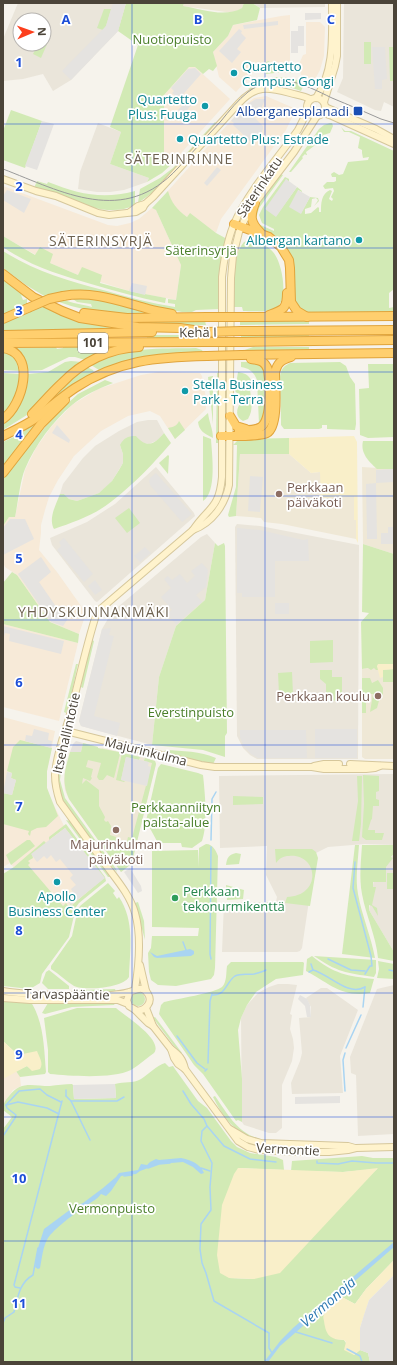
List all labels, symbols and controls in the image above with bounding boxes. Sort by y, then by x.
text: A [62,10,71,28]
text: B [194,10,203,28]
text: C [327,10,335,28]
north arrow [12,12,52,52]
text: N [35,27,50,36]
park label: Nuotiopuisto [132,30,212,48]
text: 1 [15,53,23,71]
place label: Quartetto Campus: Gongi [242,57,334,90]
marker: Quartetto Campus: Gongi [229,68,239,78]
place label: Quartetto Plus: Fuuga [128,90,197,123]
marker: Quartetto Plus: Fuuga [200,101,210,111]
place label: Alberganesplanadi [236,102,349,120]
marker: Alberganesplanadi [352,105,364,117]
place label: Quartetto Plus: Estrade [188,130,329,148]
marker: Quartetto Plus: Estrade [175,134,185,144]
district label: SÄTERINRINNE [125,149,233,168]
street label: Säterinkatu [232,153,286,221]
text: 2 [15,177,23,195]
district label: SÄTERINSYRJÄ [49,231,153,250]
place label: Albergan kartano [246,231,351,249]
marker: Albergan kartano [354,235,364,245]
park label: Säterinsyrjä [165,241,237,259]
text: 3 [15,301,23,319]
street label: Kehä I [179,323,217,341]
road number: 101 [78,333,108,353]
place label: Stella Business Park - Terra [193,375,283,408]
marker: Stella Business Park - Terra [180,386,190,396]
text: 4 [15,425,23,443]
place label: Perkkaan päiväkoti [287,478,344,511]
marker: Perkkaan päiväkoti [274,489,284,499]
text: 5 [15,549,23,567]
district label: YHDYSKUNNANMÄKI [18,602,170,621]
text: 6 [15,673,23,691]
place label: Perkkaan koulu [276,687,370,705]
street label: Itsehallintotie [48,691,84,775]
marker: Perkkaan koulu [373,691,383,701]
park label: Everstinpuisto [148,703,234,721]
street label: Majurinkulma [103,732,189,770]
text: 7 [15,797,23,815]
park label: Perkkaanniityn palsta-alue [131,798,221,831]
marker: Majurinkulman päiväkoti [111,825,121,835]
place label: Majurinkulman päiväkoti [70,835,162,868]
marker: Apollo Business Center [52,877,62,887]
place label: Perkkaan tekonurmikenttä [183,882,285,915]
place label: Apollo Business Center [8,887,106,920]
marker: Perkkaan tekonurmikenttä [170,893,180,903]
text: 8 [15,921,23,939]
street label: Tarvaspääntie [24,984,110,1004]
text: 9 [15,1045,23,1063]
street label: Vermontie [256,1138,320,1160]
text: 10 [12,1169,26,1187]
park label: Vermonpuisto [69,1199,155,1217]
water label: Vermonoja [296,1272,360,1331]
text: 11 [12,1294,26,1312]

